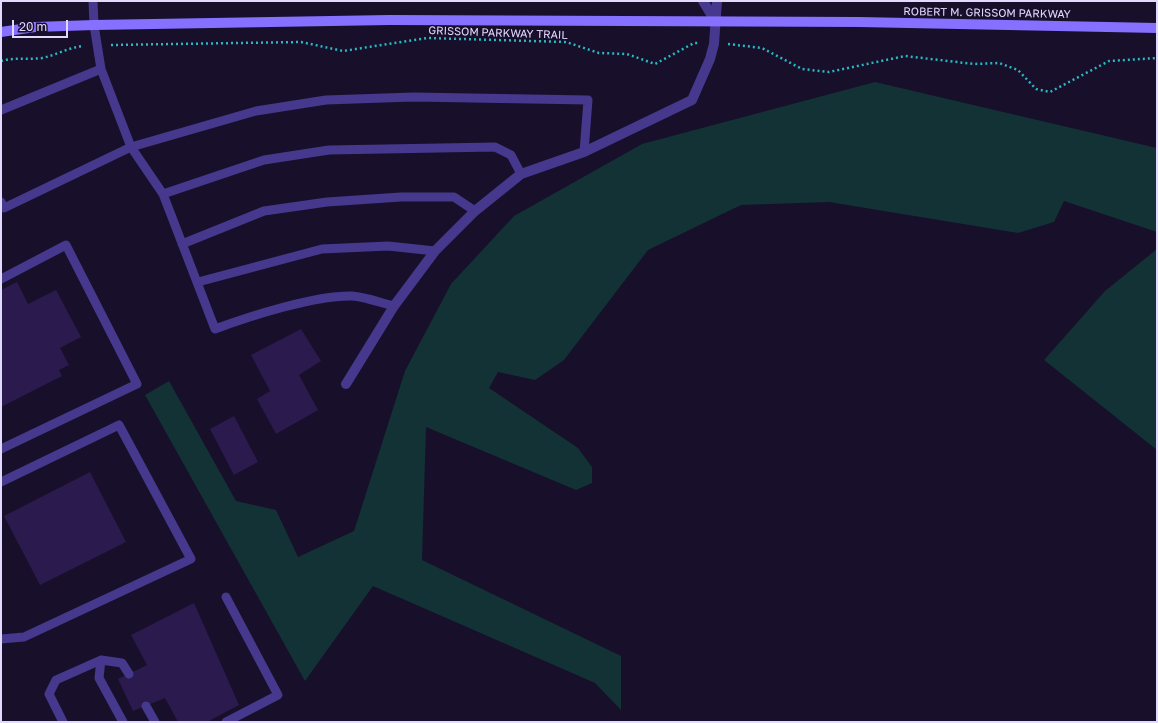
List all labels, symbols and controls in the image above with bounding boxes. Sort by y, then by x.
street label: ROBERT M. GRISSOM PARKWAY [903,5,1071,21]
scale bar [14,12,70,38]
text: 20 m [19,19,47,34]
street label: GRISSOM PARKWAY TRAIL [428,24,568,42]

